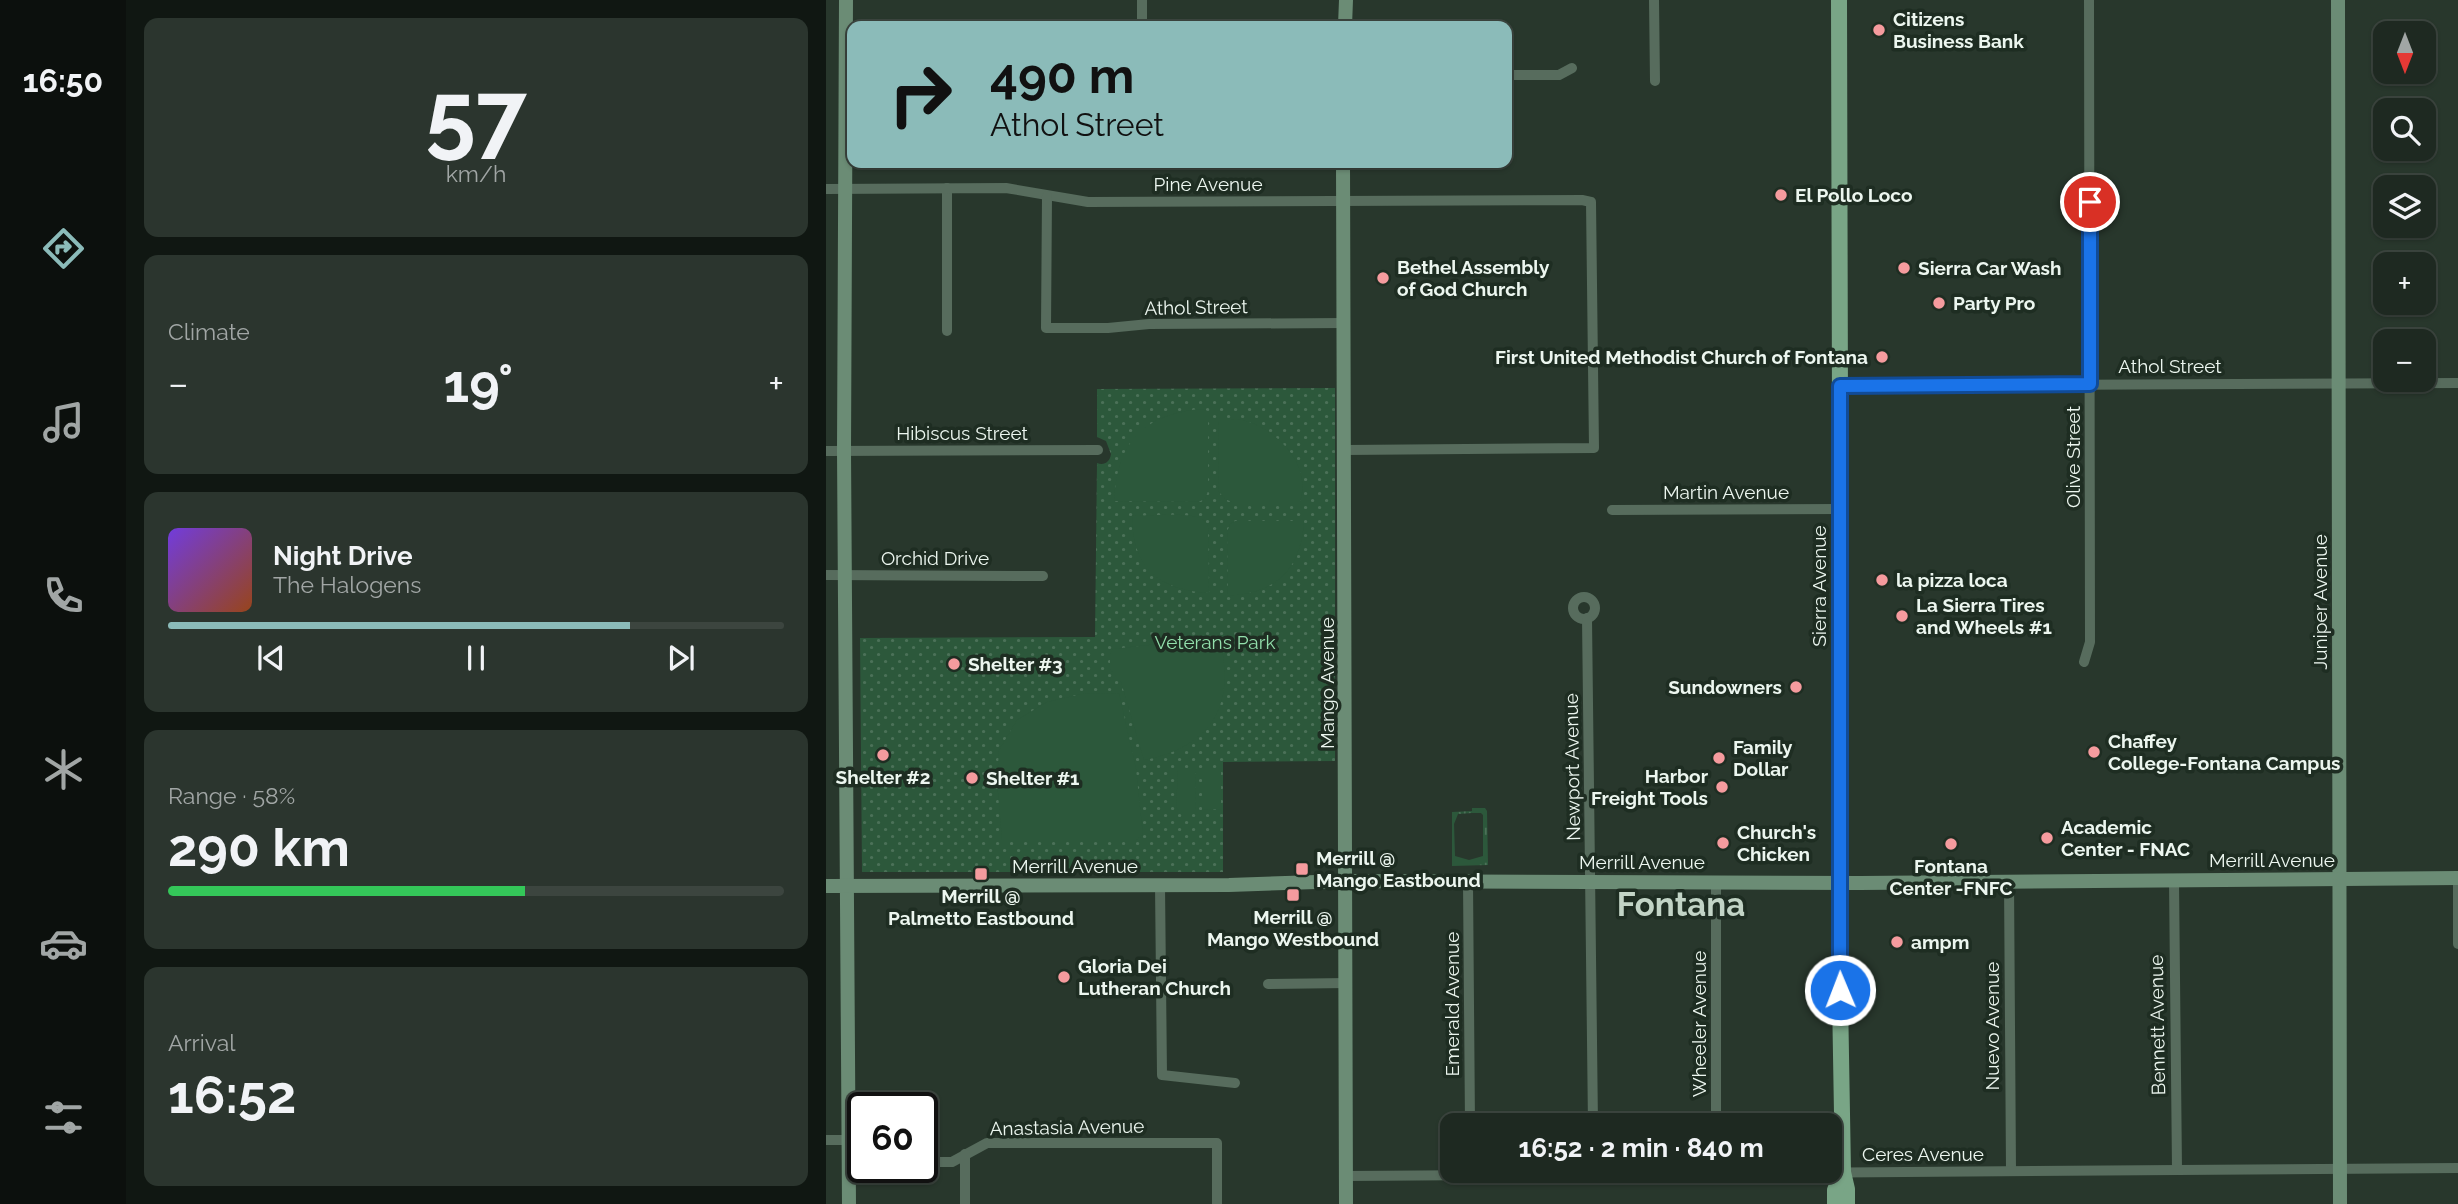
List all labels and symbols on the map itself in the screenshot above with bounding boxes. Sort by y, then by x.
place label: Citizens Business Bank [1893,8,2024,52]
north arrow [2373,21,2436,84]
marker: Citizens Business Bank [1871,22,1887,38]
pin [2060,172,2120,232]
street label: Pine Avenue [1153,173,1263,195]
place label: El Pollo Loco [1795,184,1912,206]
marker: El Pollo Loco [1773,187,1789,203]
place label: Bethel Assembly of God Church [1397,256,1550,300]
place label: Sierra Car Wash [1918,257,2061,279]
marker: Sierra Car Wash [1896,260,1912,276]
marker: Bethel Assembly of God Church [1375,270,1391,286]
place label: Party Pro [1953,292,2035,314]
street label: Athol Street [1144,295,1248,319]
marker: Party Pro [1931,295,1947,311]
place label: First United Methodist Church of Fontana [1495,346,1868,368]
marker: First United Methodist Church of Fontana [1874,349,1890,365]
street label: Athol Street [2118,355,2222,377]
street label: Olive Street [2062,405,2084,508]
street label: Hibiscus Street [896,422,1028,444]
street label: Martin Avenue [1663,481,1789,503]
street label: Sierra Avenue [1808,525,1830,647]
street label: Juniper Avenue [2309,534,2331,670]
street label: Orchid Drive [881,547,989,569]
place label: la pizza loca [1896,569,2008,591]
marker: la pizza loca [1874,572,1890,588]
place label: La Sierra Tires and Wheels #1 [1916,594,2052,638]
marker: La Sierra Tires and Wheels #1 [1894,608,1910,624]
street label: Mango Avenue [1316,617,1338,749]
park label: Veterans Park [1155,631,1275,653]
place label: Shelter #3 [968,653,1063,675]
marker: Shelter #3 [946,656,962,672]
place label: Sundowners [1668,676,1782,698]
marker: Sundowners [1788,679,1804,695]
street label: Newport Avenue [1560,693,1584,841]
place label: Chaffey College-Fontana Campus [2108,730,2341,774]
place label: Family Dollar [1733,736,1793,780]
marker: Chaffey College-Fontana Campus [2086,744,2102,760]
marker: Shelter #2 [875,747,891,763]
marker: Family Dollar [1711,750,1727,766]
place label: Harbor Freight Tools [1591,765,1709,809]
place label: Shelter #2 [836,766,930,788]
place label: Shelter #1 [986,767,1080,789]
marker: Shelter #1 [964,770,980,786]
marker: Harbor Freight Tools [1714,779,1730,795]
place label: Academic Center - FNAC [2061,816,2190,860]
place label: Church's Chicken [1737,821,1816,865]
marker: Academic Center - FNAC [2039,830,2055,846]
marker: Church's Chicken [1715,835,1731,851]
marker: Fontana Center -FNFC [1943,836,1959,852]
place label: Merrill @ Mango Eastbound [1316,847,1481,891]
street label: Merrill Avenue [2209,849,2335,871]
street label: Merrill Avenue [1579,851,1705,873]
street label: Merrill Avenue [1012,855,1138,877]
place label: Fontana Center -FNFC [1890,855,2012,899]
marker: Merrill @ Mango Eastbound [1294,861,1310,877]
marker: Merrill @ Palmetto Eastbound [973,866,989,882]
place label: Merrill @ Palmetto Eastbound [888,885,1074,929]
district label: Fontana [1617,885,1745,924]
marker: Merrill @ Mango Westbound [1285,887,1301,903]
place label: Merrill @ Mango Westbound [1207,906,1379,950]
place label: ampm [1911,931,1969,953]
street label: Emerald Avenue [1441,932,1463,1076]
marker: ampm [1889,934,1905,950]
street label: Wheeler Avenue [1688,951,1710,1097]
position arrow [1803,953,1877,1027]
street label: Bennett Avenue [2145,954,2169,1096]
place label: Gloria Dei Lutheran Church [1078,955,1231,999]
street label: Nuevo Avenue [1981,962,2003,1090]
marker: Gloria Dei Lutheran Church [1056,969,1072,985]
speed limit sign: 60 [847,1092,938,1183]
street label: Anastasia Avenue [989,1115,1145,1139]
street label: Ceres Avenue [1862,1143,1984,1165]

